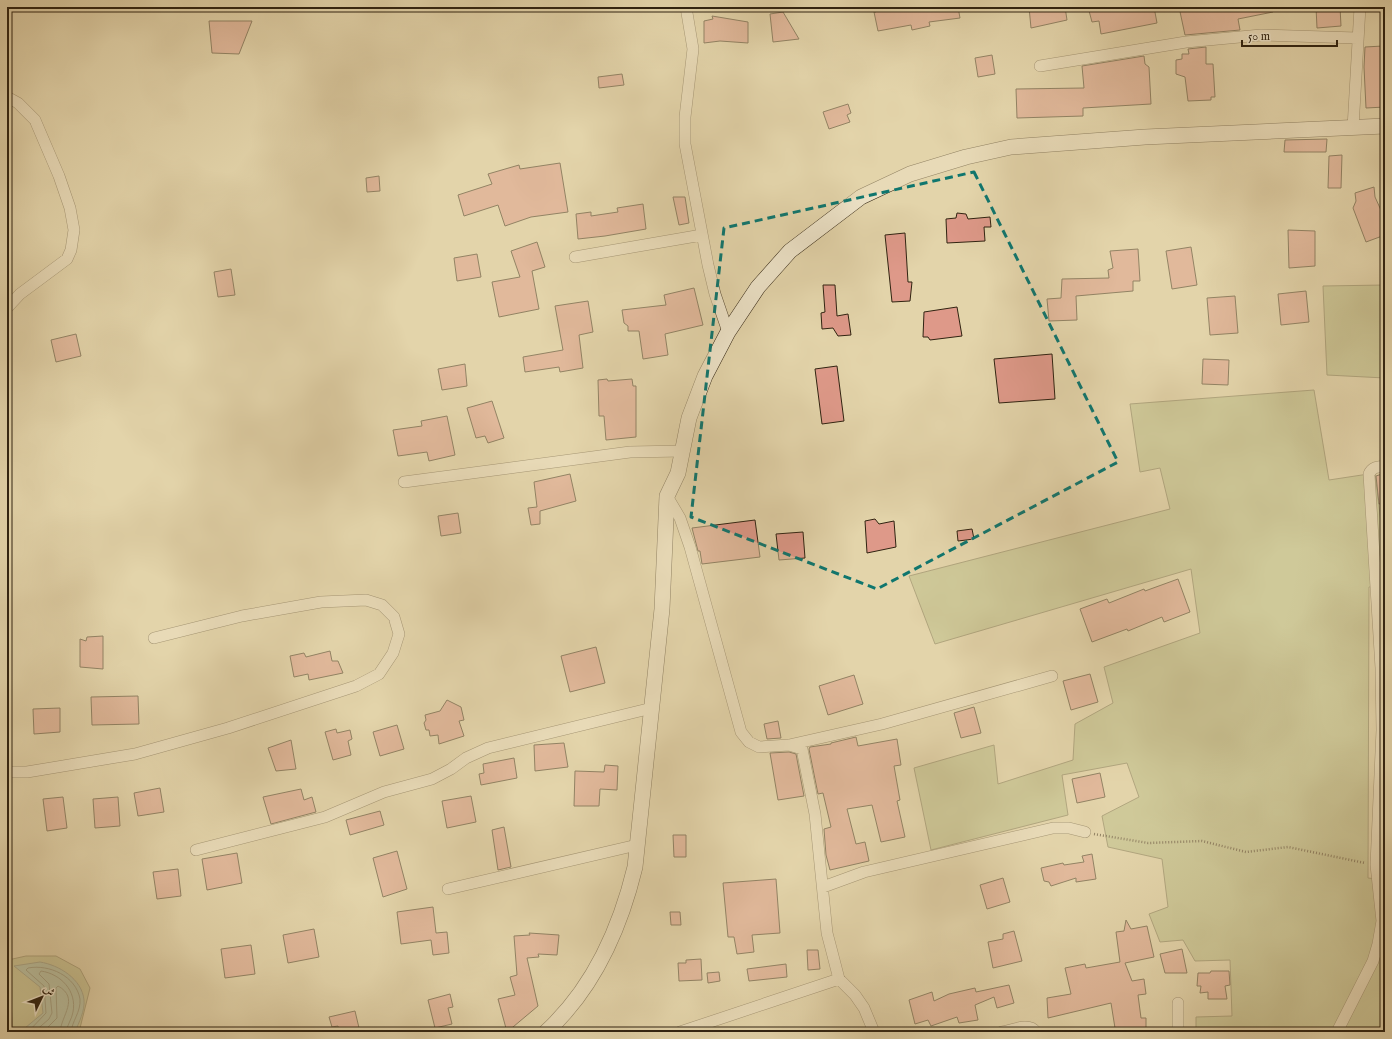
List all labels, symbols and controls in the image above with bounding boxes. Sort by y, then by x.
scale bar [1242,22,1337,48]
text: 50 m [1248,29,1270,44]
north arrow [22,977,62,1017]
text: ش [40,982,57,1000]

